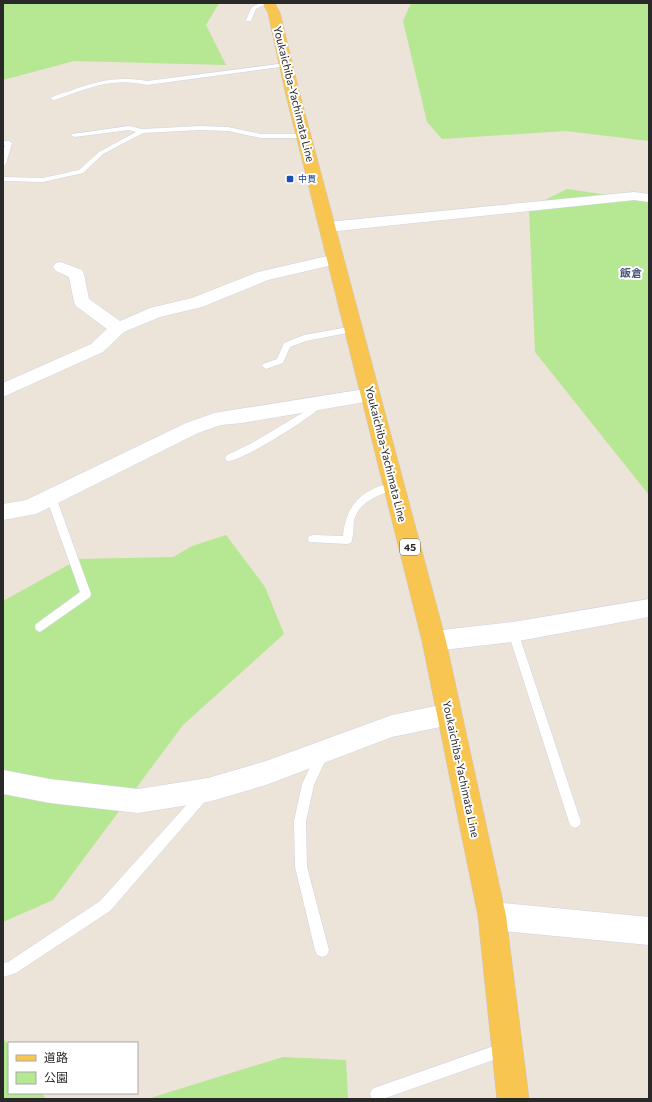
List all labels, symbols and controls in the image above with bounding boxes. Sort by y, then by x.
street label: Youkaichiba-Yachimata Line [271,25,318,163]
place label: 中貫 [298,173,316,184]
marker: 中貫 [285,174,295,184]
district label: 飯倉 [619,266,642,279]
street label: Youkaichiba-Yachimata Line [363,385,410,523]
road number: 45 [400,539,420,555]
street label: Youkaichiba-Yachimata Line [441,699,482,839]
legend [8,1042,138,1094]
text: 道路 [44,1050,68,1064]
text: 公園 [44,1070,68,1084]

